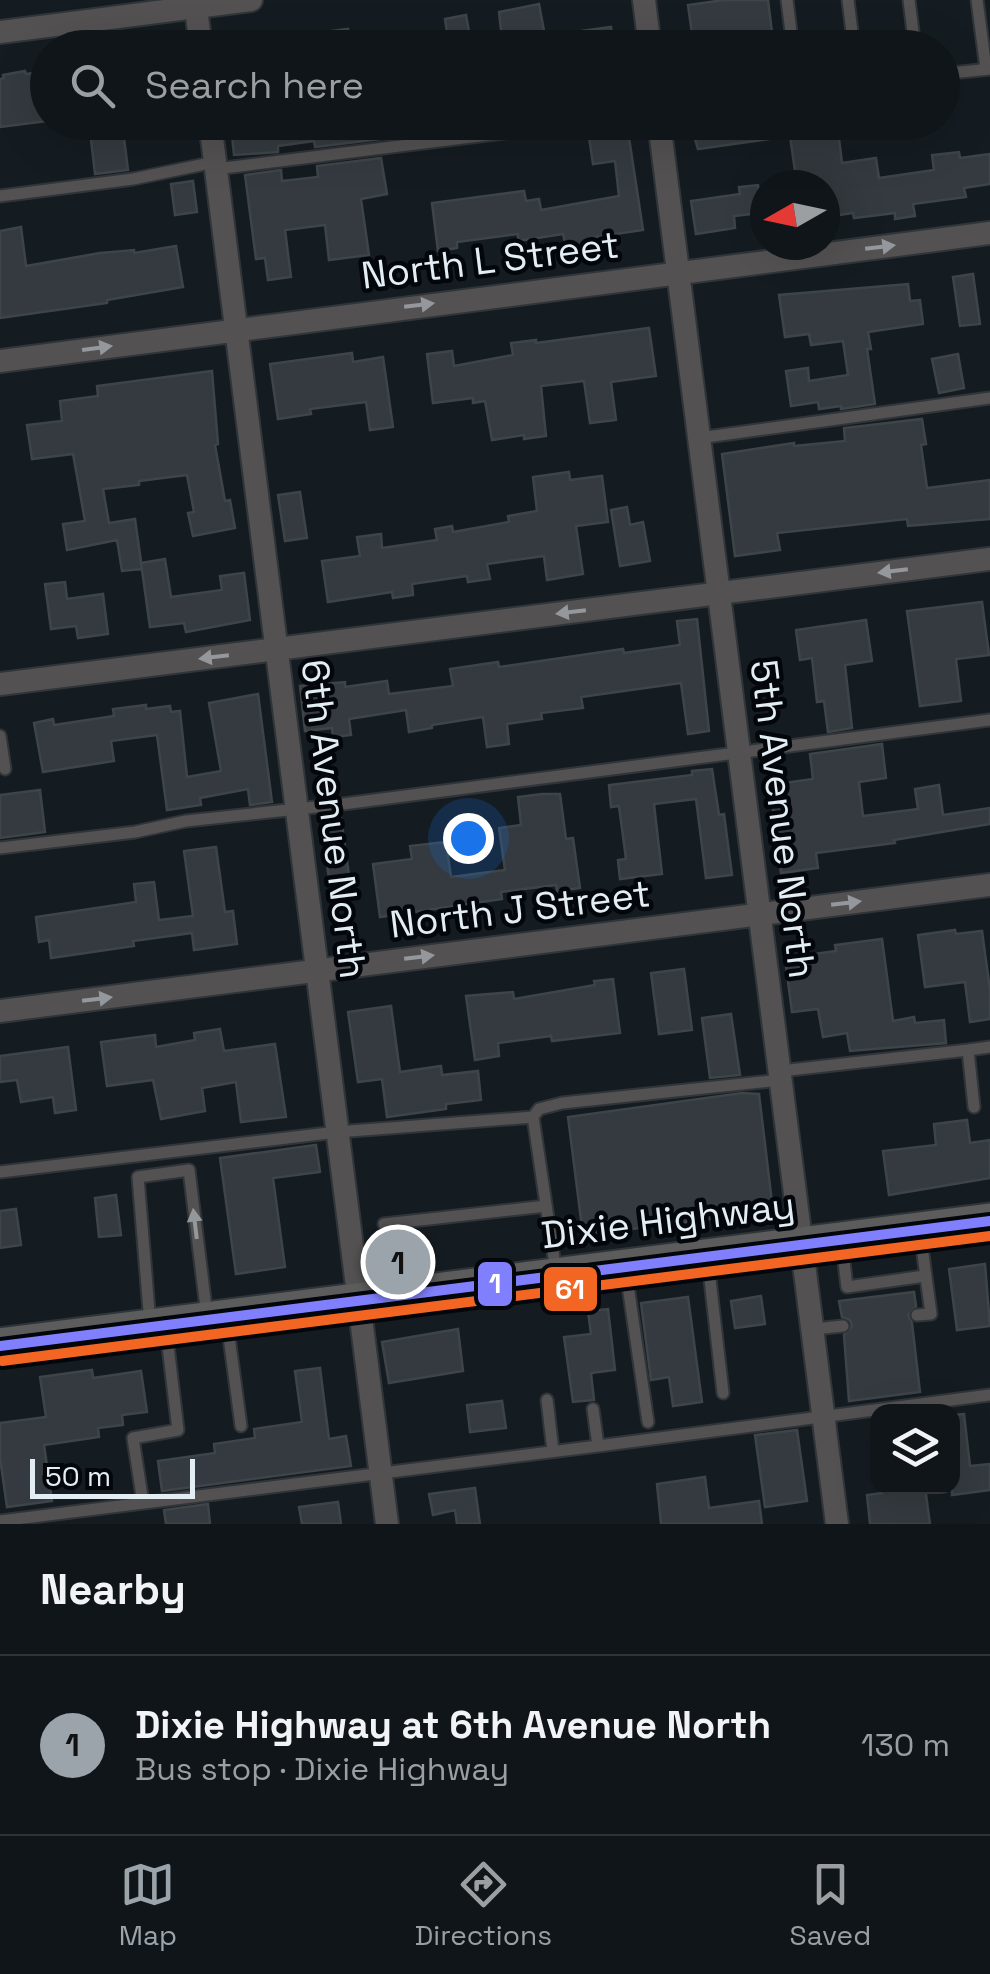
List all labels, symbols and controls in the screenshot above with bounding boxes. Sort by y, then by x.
search box [30,30,960,140]
icon: search [65,58,120,113]
text: Search here [145,61,364,109]
north arrow [750,170,840,260]
street label: North L Street [358,220,622,300]
one-way arrow [865,238,896,254]
one-way arrow [403,297,435,313]
one-way arrow [81,339,113,355]
one-way arrow [877,563,909,579]
one-way arrow [554,604,586,620]
one-way arrow [197,649,229,665]
street label: 6th Avenue North [291,657,377,981]
street label: 5th Avenue North [740,657,826,981]
your location [443,813,494,864]
street label: North J Street [387,869,653,949]
one-way arrow [830,895,862,911]
one-way arrow [404,949,435,965]
one-way arrow [81,990,113,1006]
street label: Dixie Highway [538,1181,798,1259]
one-way arrow [187,1207,203,1239]
pin: 1 [366,1224,430,1300]
line badge: 1 [476,1260,514,1308]
text: 1 [489,1265,501,1301]
line badge: 61 [542,1265,599,1313]
text: 61 [555,1271,585,1307]
map controls [870,1404,960,1494]
button: layers [870,1404,960,1494]
scale bar [30,1454,195,1498]
text: 50 m [45,1458,111,1494]
text: Nearby [40,1563,186,1616]
text: Dixie Highway at 6th Avenue North [135,1701,771,1749]
text: 1 [65,1725,80,1765]
text: 130 m [861,1725,950,1765]
text: Bus stop · Dixie Highway [135,1749,509,1789]
tab: Map [119,1857,177,1953]
tab: Directions [415,1857,552,1953]
tab: Saved [790,1857,871,1953]

